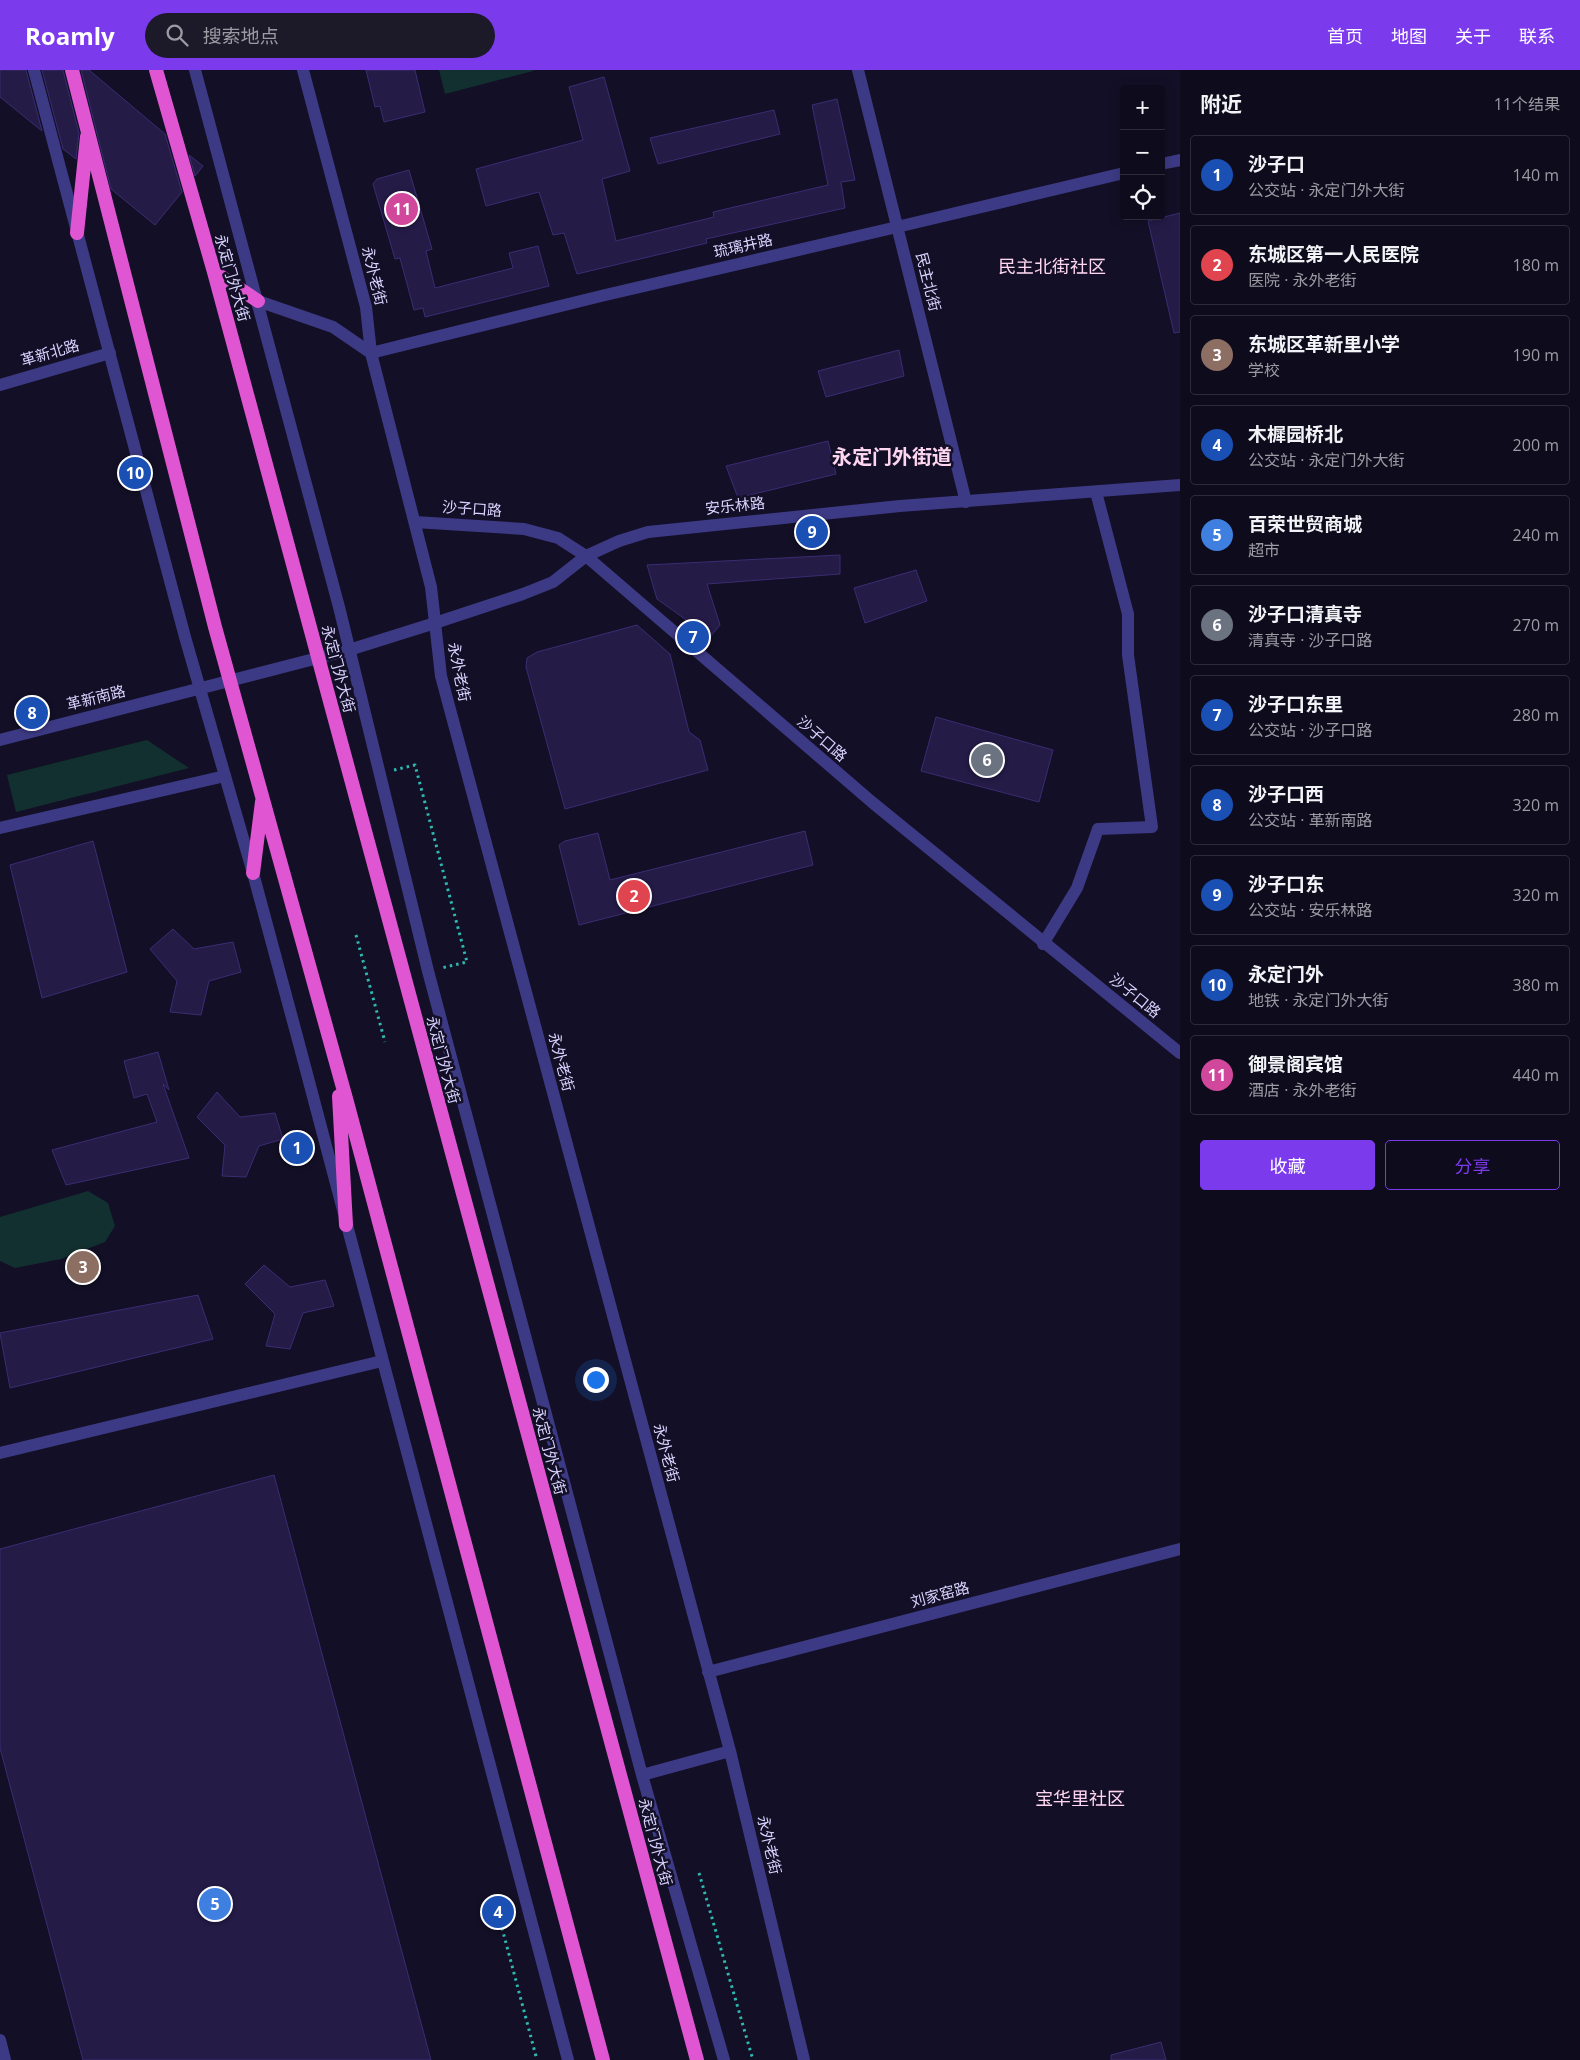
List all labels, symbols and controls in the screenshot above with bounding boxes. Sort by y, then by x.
search box [145,13,495,58]
text: Roamly [25,19,115,52]
icon: search [163,21,191,49]
text: 搜索地点 [203,23,279,49]
text: 首页 [1327,24,1363,48]
text: 地图 [1391,24,1427,48]
text: 关于 [1455,24,1491,48]
text: 联系 [1519,24,1555,48]
map controls [1120,85,1165,220]
button: + [1120,85,1165,130]
text: 附近 [1200,90,1242,118]
text: 11个结果 [1494,93,1560,115]
button: − [1120,130,1165,175]
text: 沙子口 [1248,151,1305,177]
text: 1 [1212,164,1222,186]
text: 140 m [1513,164,1559,186]
button: locate [1120,175,1165,220]
text: 公交站 · 永定门外大街 [1248,179,1405,201]
pin: 11 [386,190,418,228]
street label: 琉璃井路 [711,229,774,262]
street label: 永定门外大街 [211,232,255,324]
text: 东城区第一人民医院 [1248,241,1419,267]
street label: 永外老街 [358,244,392,307]
street label: 民主北街 [912,250,946,313]
district label: 民主北街社区 [998,254,1106,278]
text: 2 [1212,254,1222,276]
text: 180 m [1513,254,1559,276]
text: 医院 · 永外老街 [1248,269,1357,291]
text: 东城区革新里小学 [1248,331,1400,357]
street label: 革新北路 [18,334,81,370]
text: 3 [1212,344,1222,366]
text: 190 m [1513,344,1559,366]
text: 学校 [1248,359,1280,381]
text: 木樨园桥北 [1248,421,1343,447]
text: 4 [1212,434,1222,456]
text: 200 m [1513,434,1559,456]
district label: 永定门外街道 [832,443,952,470]
text: 公交站 · 永定门外大街 [1248,449,1405,471]
pin: 10 [119,454,151,492]
street label: 安乐林路 [704,492,766,518]
street label: 沙子口路 [441,496,503,520]
text: 百荣世贸商城 [1248,511,1362,537]
pin: 9 [796,513,828,551]
text: 5 [1212,524,1222,546]
text: 240 m [1513,524,1559,546]
text: 超市 [1248,539,1280,561]
text: 沙子口清真寺 [1248,601,1362,627]
text: 6 [1212,614,1222,636]
text: 270 m [1513,614,1559,636]
pin: 7 [677,618,709,656]
street label: 永定门外大街 [318,623,360,715]
text: 清真寺 · 沙子口路 [1248,629,1373,651]
street label: 永外老街 [444,640,476,703]
street label: 革新南路 [64,680,127,714]
text: 沙子口东里 [1248,691,1343,717]
pin: 8 [16,694,48,732]
text: 7 [1212,704,1222,726]
text: 280 m [1513,704,1559,726]
street label: 沙子口路 [793,711,852,765]
text: 公交站 · 沙子口路 [1248,719,1373,741]
pin: 6 [971,741,1003,779]
text: 沙子口西 [1248,781,1324,807]
text: 8 [1212,794,1222,816]
text: 320 m [1513,794,1559,816]
text: 公交站 · 革新南路 [1248,809,1373,831]
text: 沙子口东 [1248,871,1324,897]
pin: 2 [618,877,650,915]
text: 9 [1212,884,1222,906]
text: 320 m [1513,884,1559,906]
text: 公交站 · 安乐林路 [1248,899,1373,921]
text: 永定门外 [1248,961,1324,987]
street label: 沙子口路 [1106,969,1165,1022]
text: 10 [1208,974,1226,996]
text: 380 m [1513,974,1559,996]
text: 地铁 · 永定门外大街 [1248,989,1389,1011]
street label: 永定门外大街 [423,1014,465,1106]
street label: 永外老街 [545,1030,579,1093]
text: 御景阁宾馆 [1248,1051,1343,1077]
text: 11 [1208,1064,1226,1086]
text: 440 m [1513,1064,1559,1086]
text: 酒店 · 永外老街 [1248,1079,1357,1101]
pin: 1 [281,1129,313,1167]
button: 收藏 [1200,1140,1375,1190]
button: 分享 [1385,1140,1560,1190]
pin: 3 [67,1248,99,1286]
your location [583,1367,609,1393]
street label: 永定门外大街 [529,1405,571,1497]
street label: 永外老街 [650,1421,684,1484]
street label: 刘家窑路 [908,1577,971,1611]
district label: 宝华里社区 [1035,1786,1125,1810]
street label: 永定门外大街 [635,1796,677,1888]
street label: 永外老街 [753,1813,786,1876]
pin: 5 [199,1885,231,1923]
pin: 4 [482,1893,514,1931]

